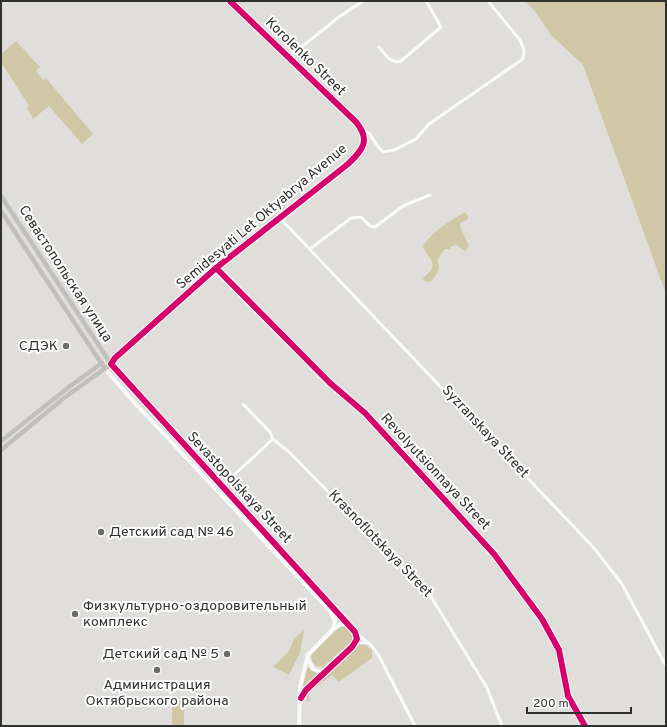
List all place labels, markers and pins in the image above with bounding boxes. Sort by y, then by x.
place label: СДЭК [19,338,58,355]
marker: СДЭК [61,341,71,351]
place label: Детский сад № 46 [109,524,234,541]
marker: Детский сад № 46 [96,527,106,537]
place label: Физкультурно-оздоровительный комплекс [83,598,307,631]
marker: Физкультурно-оздоровительный комплекс [70,609,80,619]
place label: Детский сад № 5 [103,646,219,663]
marker: Детский сад № 5 [222,649,232,659]
marker: Администрация Октябрьского района [152,665,162,675]
place label: Администрация Октябрьского района [85,677,229,710]

